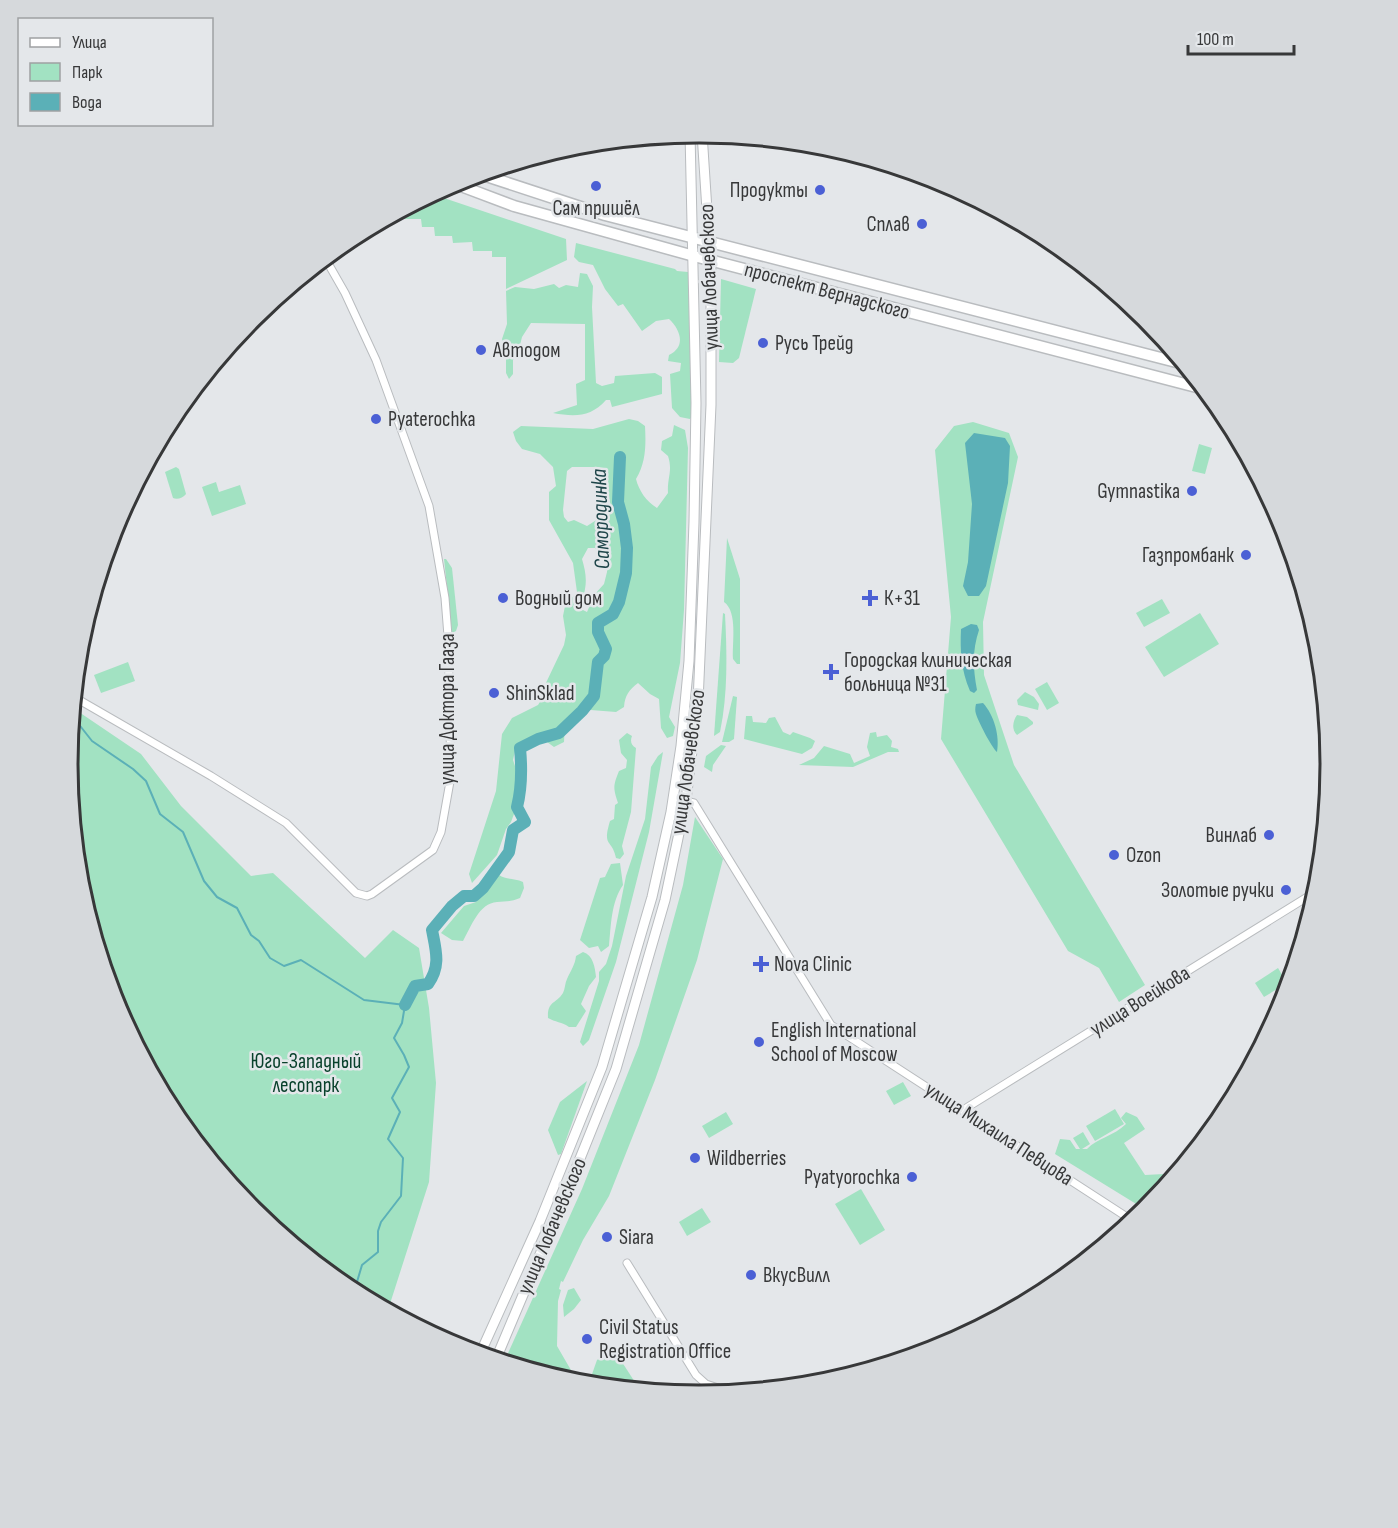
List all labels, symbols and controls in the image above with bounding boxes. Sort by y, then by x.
legend [18,18,213,126]
scale bar [1188,18,1294,56]
text: 100 m [1197,29,1234,50]
text: Улица [72,32,107,53]
text: Парк [72,62,103,83]
text: Вода [72,92,102,113]
place label: Продукты [730,178,808,203]
marker: Сам пришёл [589,179,603,193]
marker: Продукты [813,183,827,197]
place label: Сам пришёл [552,196,640,221]
street label: улица Лобачевского [694,204,724,350]
place label: Сплав [866,212,910,237]
marker: Сплав [915,217,929,231]
street label: проспект Вернадского [742,257,912,325]
place label: Русь Трейд [775,331,853,356]
marker: Русь Трейд [756,336,770,350]
place label: Автодом [492,338,560,363]
marker: Автодом [474,343,488,357]
place label: Pyaterochka [388,407,476,432]
marker: Pyaterochka [369,412,383,426]
water label: Самородинка [586,468,616,570]
place label: Gymnastika [1097,479,1180,504]
marker: Gymnastika [1185,484,1199,498]
place label: Газпромбанк [1142,543,1234,568]
marker: Газпромбанк [1239,548,1253,562]
place label: Водный дом [515,586,602,611]
place label: К+31 [884,586,920,611]
marker: К+31 [861,589,879,607]
marker: Водный дом [496,591,510,605]
street label: улица Доктора Гааза [435,633,460,785]
place label: Городская клиническая больница №31 [844,648,1012,697]
marker: Городская клиническая больница №31 [822,663,840,681]
place label: ShinSklad [506,681,575,706]
marker: ShinSklad [487,686,501,700]
street label: улица Лобачевского [665,688,711,836]
place label: Винлаб [1206,823,1257,848]
marker: Винлаб [1262,828,1276,842]
place label: Ozon [1126,843,1161,868]
marker: Ozon [1107,848,1121,862]
place label: Золотые ручки [1161,878,1274,903]
marker: Золотые ручки [1279,883,1293,897]
place label: Nova Clinic [774,952,852,977]
marker: Nova Clinic [752,955,770,973]
street label: улица Воейкова [1086,961,1194,1041]
place label: English International School of Moscow [771,1018,916,1067]
marker: English International School of Moscow [752,1035,766,1049]
park label: Юго-Западный лесопарк [251,1049,361,1098]
street label: улица Михаила Певцова [920,1077,1078,1191]
place label: Wildberries [707,1146,786,1171]
marker: Wildberries [688,1151,702,1165]
street label: улица Лобачевского [512,1154,592,1298]
place label: Pyatyorochka [804,1165,900,1190]
marker: Pyatyorochka [905,1170,919,1184]
place label: Siara [619,1225,654,1250]
marker: Siara [600,1230,614,1244]
place label: ВкусВилл [763,1263,830,1288]
marker: ВкусВилл [744,1268,758,1282]
place label: Civil Status Registration Office [599,1315,731,1364]
marker: Civil Status Registration Office [580,1332,594,1346]

